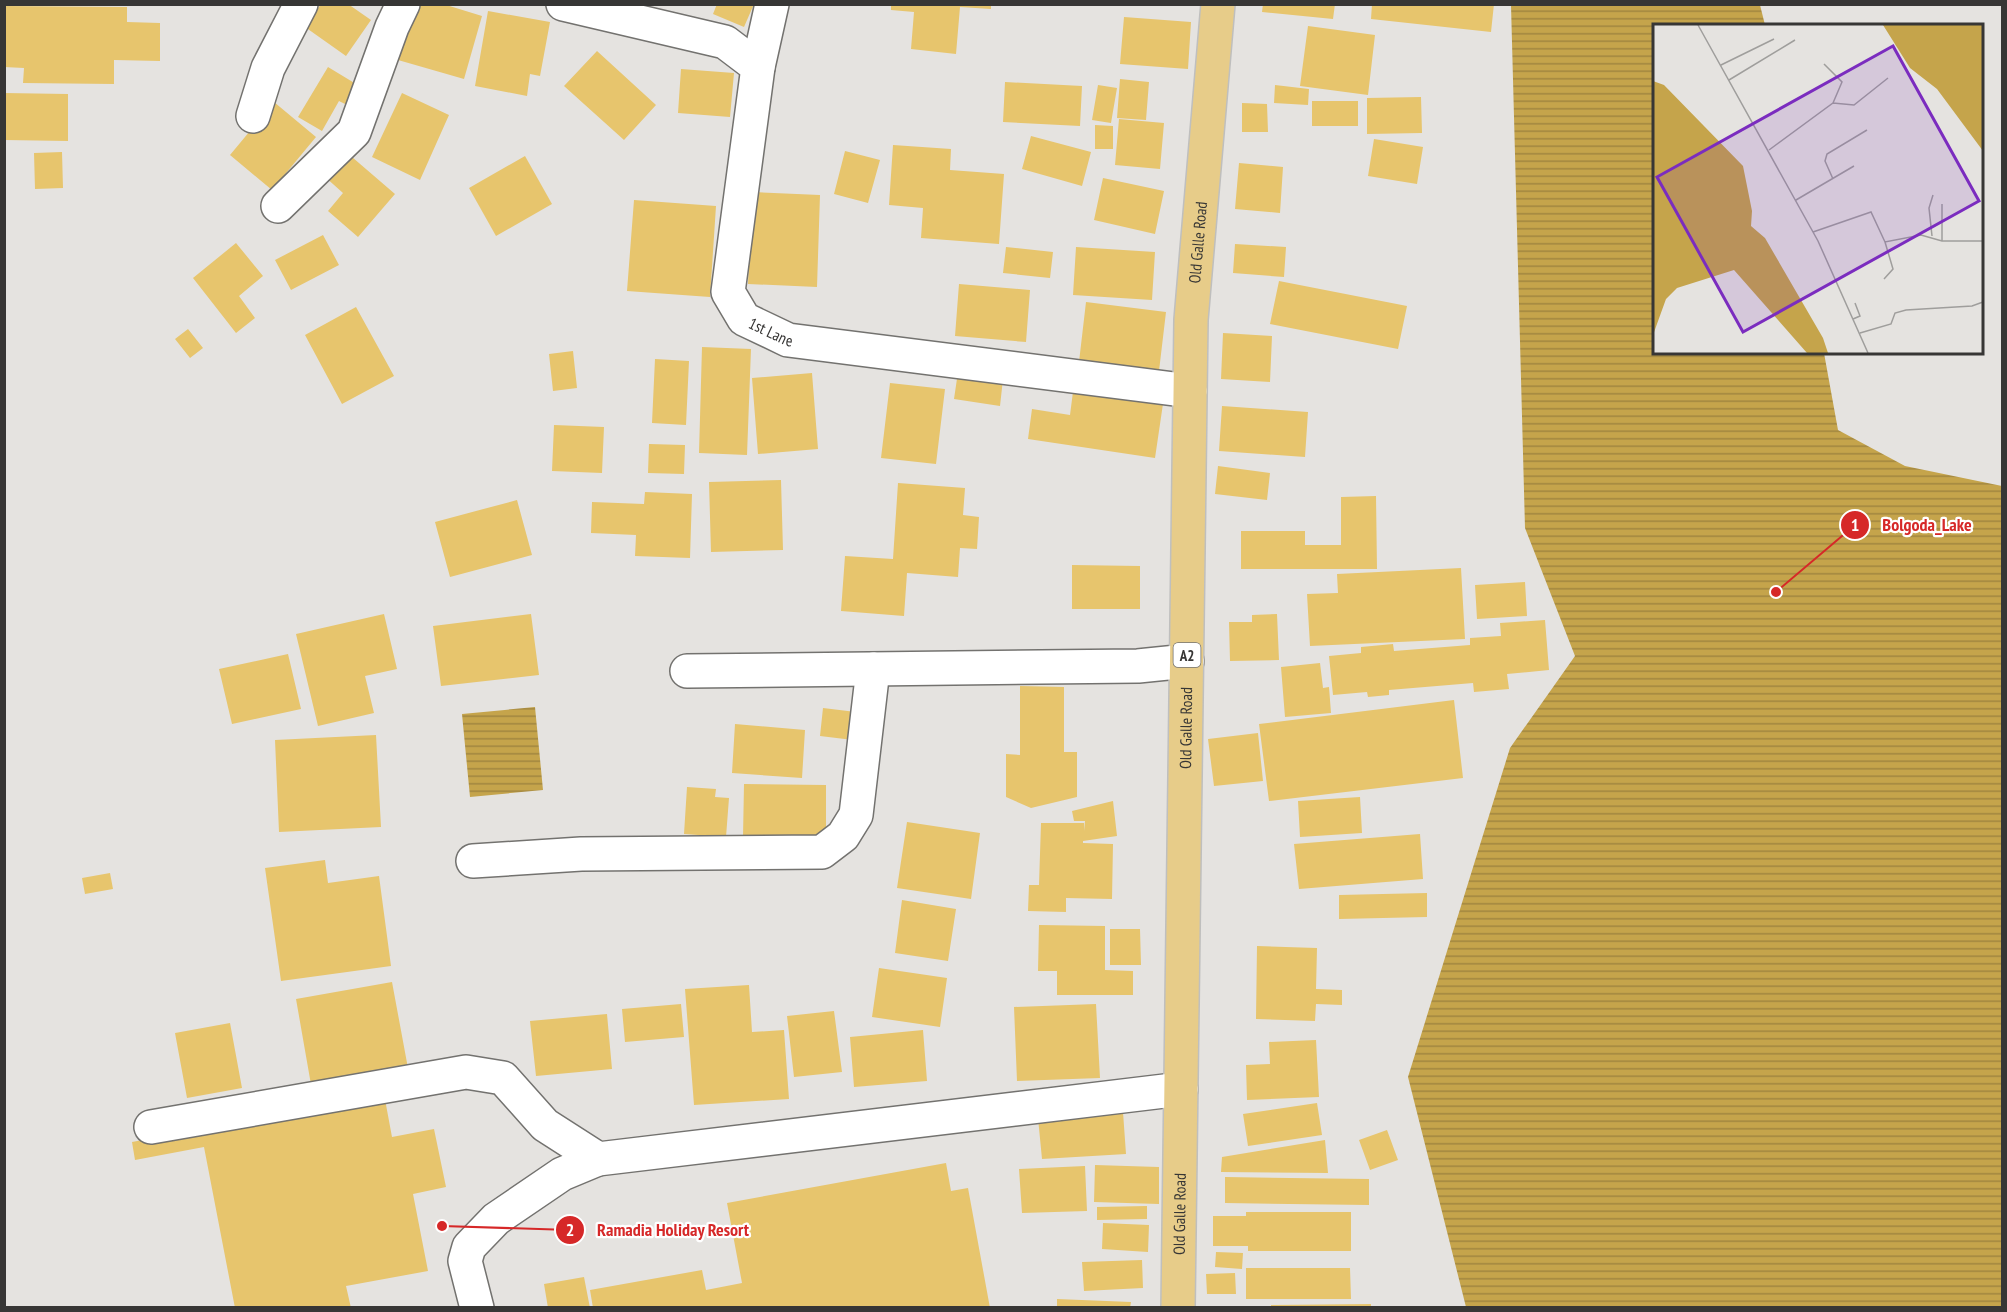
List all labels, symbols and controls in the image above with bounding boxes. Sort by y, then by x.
inset map [1653,24,1983,354]
street label: Old Galle Road [1184,201,1211,284]
street label: 1st Lane [745,313,794,350]
callout: Bolgoda_Lake [1840,507,1984,543]
text: 1 [1851,513,1859,536]
text: Bolgoda_Lake [1882,513,1972,536]
road number: A2 [1174,643,1200,667]
street label: Old Galle Road [1175,687,1196,769]
street label: Old Galle Road [1169,1173,1190,1255]
callout: Ramadia Holiday Resort [555,1212,762,1248]
text: 2 [566,1218,574,1241]
text: Ramadia Holiday Resort [597,1218,750,1241]

